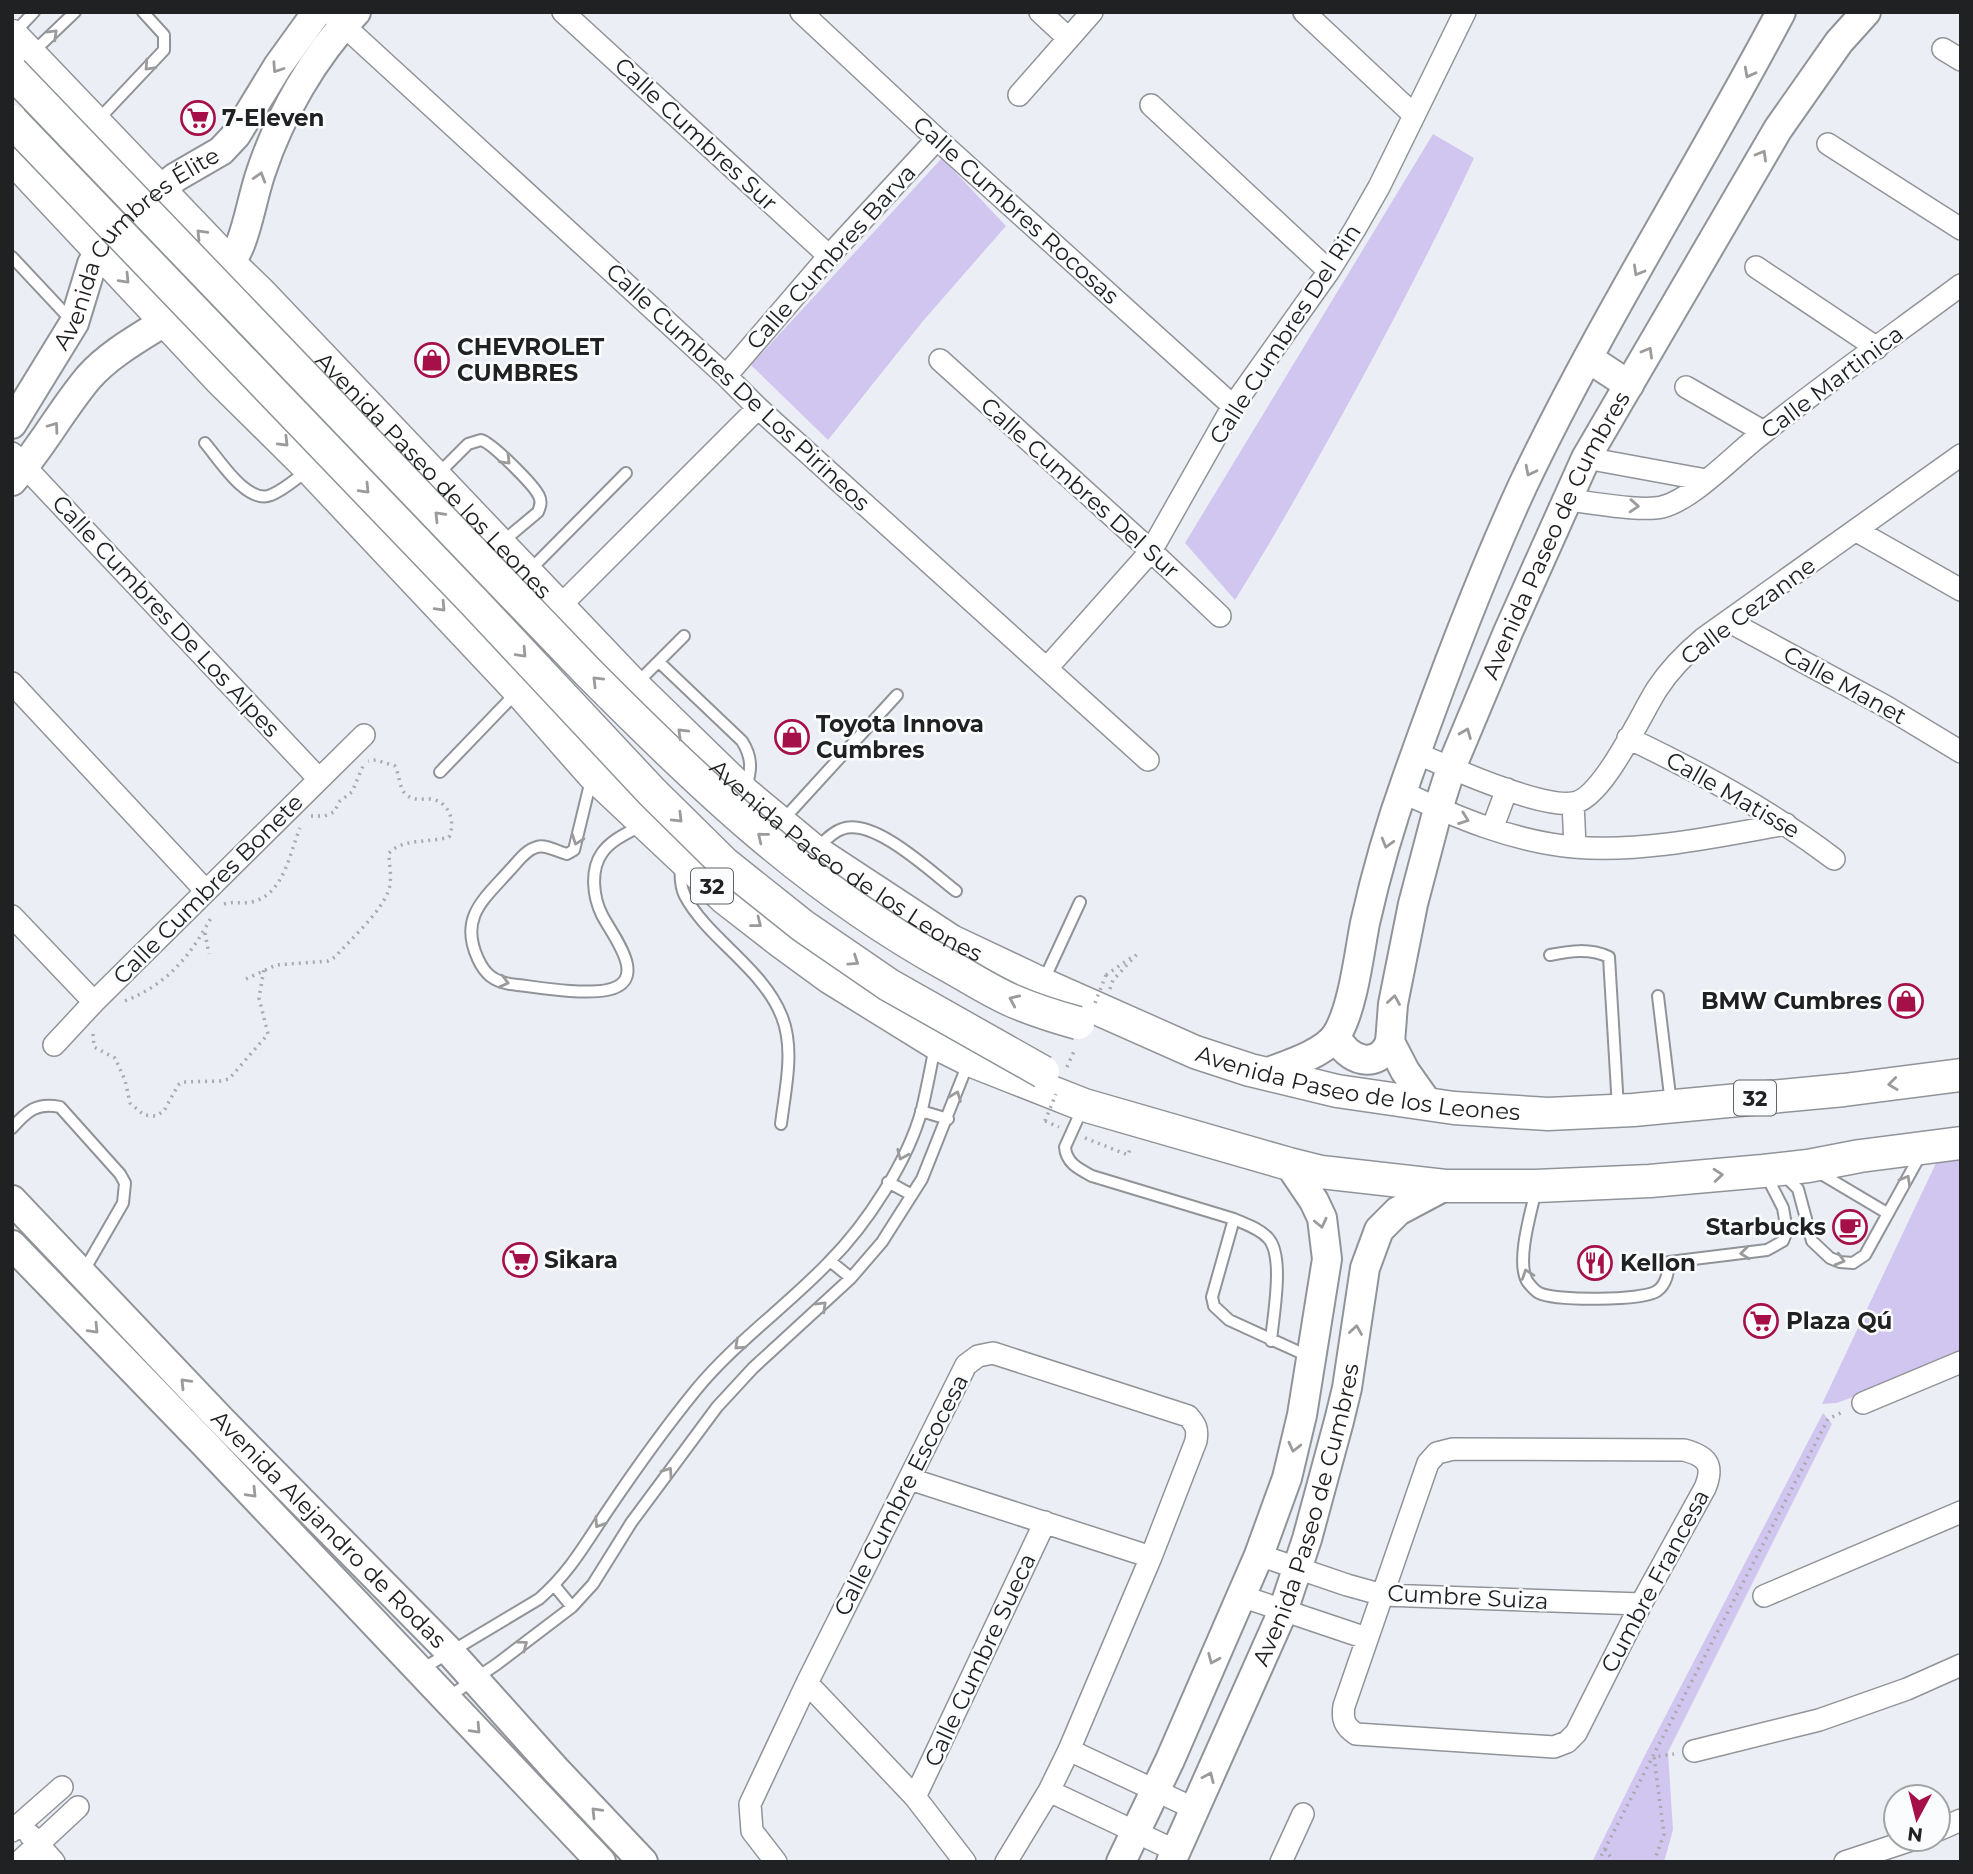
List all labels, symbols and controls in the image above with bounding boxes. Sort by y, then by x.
one-way arrow [44,29,57,42]
street label: Calle Cumbres Sur [609,51,783,217]
one-way arrow [144,58,157,71]
one-way arrow [272,60,285,73]
one-way arrow [1744,65,1758,78]
supermarket icon: 7-Eleven [179,99,217,137]
place label: 7-Eleven [222,104,324,132]
street label: Calle Cumbres Rocosas [907,110,1125,310]
street label: Avenida Cumbres Élite [47,141,224,355]
one-way arrow [1754,150,1767,163]
street label: Calle Cumbres Barva [740,159,922,355]
one-way arrow [251,172,266,184]
street label: Calle Cumbres Del Rin [1203,219,1367,449]
one-way arrow [197,229,210,242]
street label: Calle Cumbres De Los Pirineos [600,257,876,517]
one-way arrow [1633,263,1646,276]
one-way arrow [117,271,130,284]
street label: Calle Martinica [1755,319,1909,445]
place label: CHEVROLET CUMBRES [457,333,605,387]
shop icon: CHEVROLET CUMBRES [413,341,451,379]
street label: Avenida Paseo de los Leones [310,346,558,605]
one-way arrow [1640,346,1653,359]
street label: Avenida Paseo de Cumbres [1476,386,1636,683]
street label: Calle Cumbres Del Sur [975,391,1185,585]
one-way arrow [45,422,58,435]
one-way arrow [275,434,288,447]
one-way arrow [497,452,510,465]
one-way arrow [1525,464,1539,476]
one-way arrow [356,480,369,493]
street label: Calle Cumbres De Los Alpes [46,489,286,743]
one-way arrow [1629,498,1640,513]
one-way arrow [435,512,448,525]
street label: Calle Cezanne [1675,551,1821,671]
one-way arrow [432,599,445,612]
street label: Calle Manet [1779,640,1911,730]
one-way arrow [514,645,526,658]
one-way arrow [592,676,605,689]
place label: Toyota Innova Cumbres [816,710,984,764]
shop icon: Toyota Innova Cumbres [773,718,811,756]
one-way arrow [1458,728,1472,741]
one-way arrow [677,729,690,742]
street label: Calle Matisse [1661,746,1805,844]
street label: Avenida Paseo de los Leones [704,754,987,968]
street label: Calle Cumbres Bonete [107,788,309,990]
one-way arrow [670,810,683,823]
one-way arrow [1458,811,1470,825]
one-way arrow [571,833,585,846]
one-way arrow [757,833,770,845]
one-way arrow [1380,837,1395,849]
road number: 32 [691,868,733,903]
one-way arrow [749,915,762,928]
one-way arrow [846,953,859,965]
one-way arrow [498,974,510,988]
shop icon: BMW Cumbres [1887,982,1925,1020]
place label: BMW Cumbres [1701,987,1882,1015]
one-way arrow [1008,994,1021,1008]
one-way arrow [1386,994,1401,1006]
street label: Avenida Paseo de los Leones [1192,1039,1521,1126]
one-way arrow [1887,1076,1899,1091]
road number: 32 [1734,1080,1776,1116]
one-way arrow [948,1091,962,1103]
one-way arrow [897,1149,911,1161]
one-way arrow [1713,1168,1724,1183]
one-way arrow [1898,1175,1911,1187]
cafe icon: Starbucks [1831,1208,1869,1246]
place label: Starbucks [1706,1213,1826,1241]
one-way arrow [1313,1217,1327,1229]
supermarket icon: Sikara [501,1241,539,1279]
restaurant icon: Kellon [1576,1244,1614,1282]
place label: Sikara [544,1246,618,1274]
one-way arrow [1739,1246,1751,1261]
place label: Kellon [1620,1249,1696,1277]
one-way arrow [1833,1252,1845,1266]
one-way arrow [1521,1269,1536,1281]
one-way arrow [814,1301,827,1314]
supermarket icon: Plaza Qú [1742,1302,1780,1340]
place label: Plaza Qú [1786,1307,1892,1335]
one-way arrow [85,1321,98,1334]
one-way arrow [1348,1324,1363,1336]
one-way arrow [734,1336,747,1349]
street label: Avenida Paseo de Cumbres [1246,1362,1365,1670]
street label: Calle Cumbre Escocesa [828,1370,974,1620]
one-way arrow [180,1378,193,1391]
street label: Avenida Alejandro de Rodas [205,1405,452,1654]
one-way arrow [1288,1441,1302,1453]
one-way arrow [659,1467,672,1480]
one-way arrow [243,1485,256,1498]
street label: Cumbre Francesa [1595,1485,1715,1677]
one-way arrow [595,1515,607,1528]
street label: Calle Cumbre Sueca [918,1549,1042,1771]
street label: Cumbre Suiza [1387,1579,1549,1615]
one-way arrow [515,1640,528,1653]
one-way arrow [1207,1651,1221,1664]
one-way arrow [467,1721,480,1734]
one-way arrow [1201,1772,1215,1785]
north arrow [1882,1783,1952,1853]
one-way arrow [592,1807,605,1820]
text: N [1906,1822,1924,1847]

